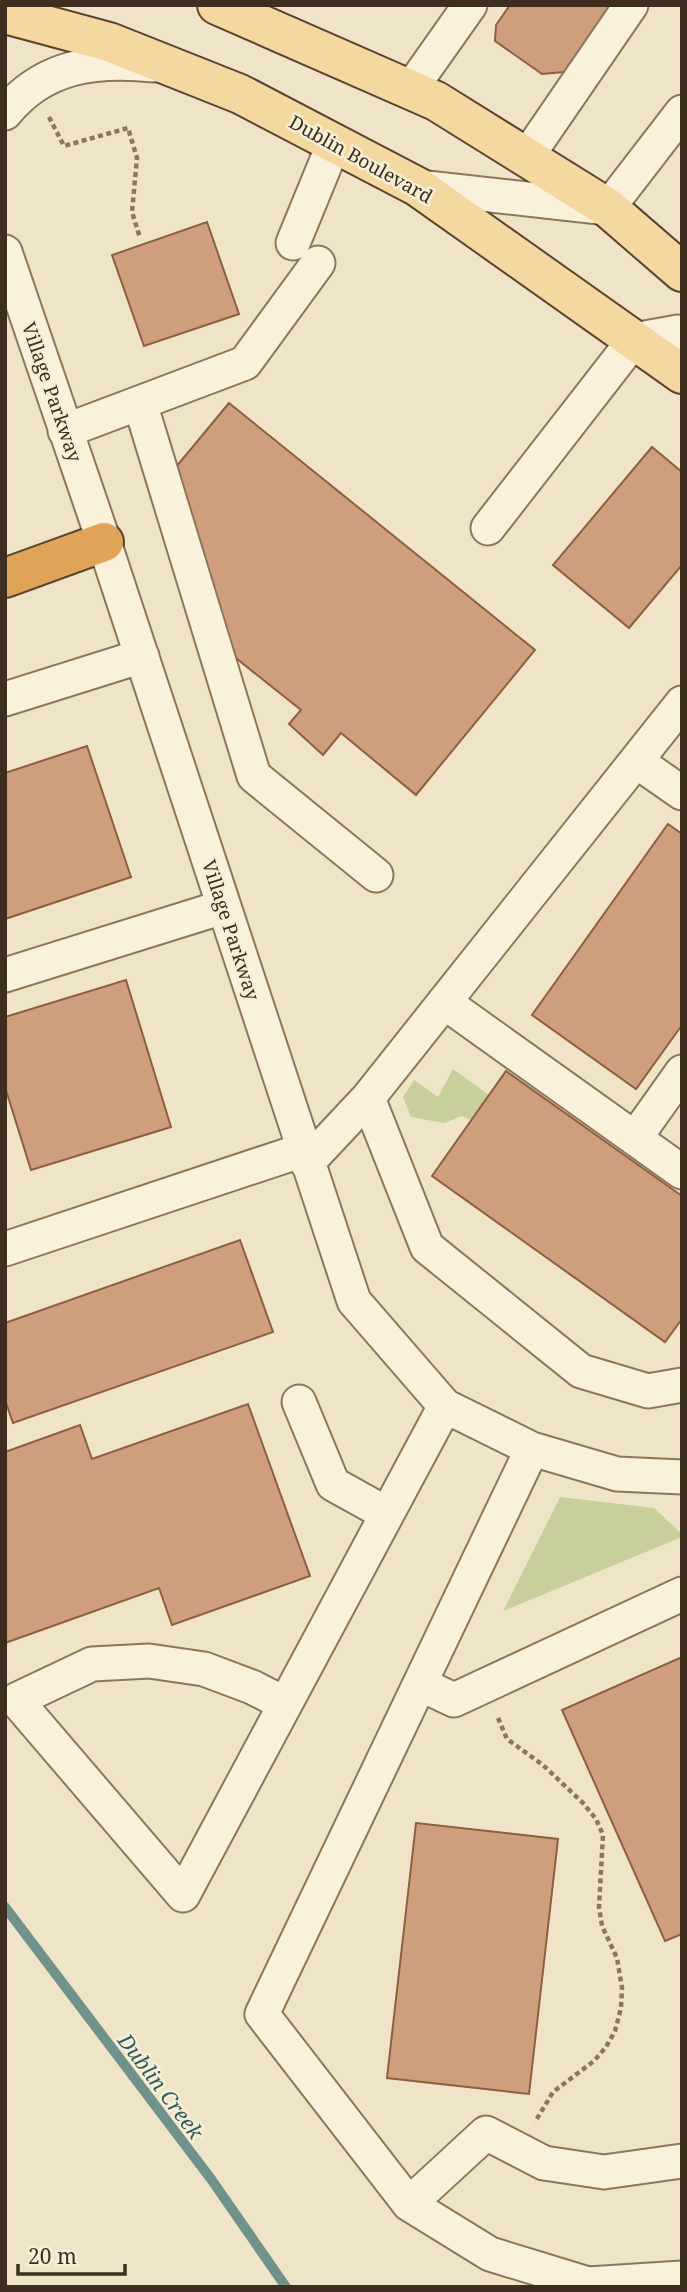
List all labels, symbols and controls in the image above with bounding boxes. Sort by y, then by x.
street label: Dublin Boulevard [284,109,438,209]
street label: Village Parkway [16,319,88,466]
street label: Village Parkway [196,856,266,1004]
water label: Dublin Creek [111,2027,211,2145]
scale bar [18,2232,124,2276]
text: 20 m [28,2242,77,2270]

